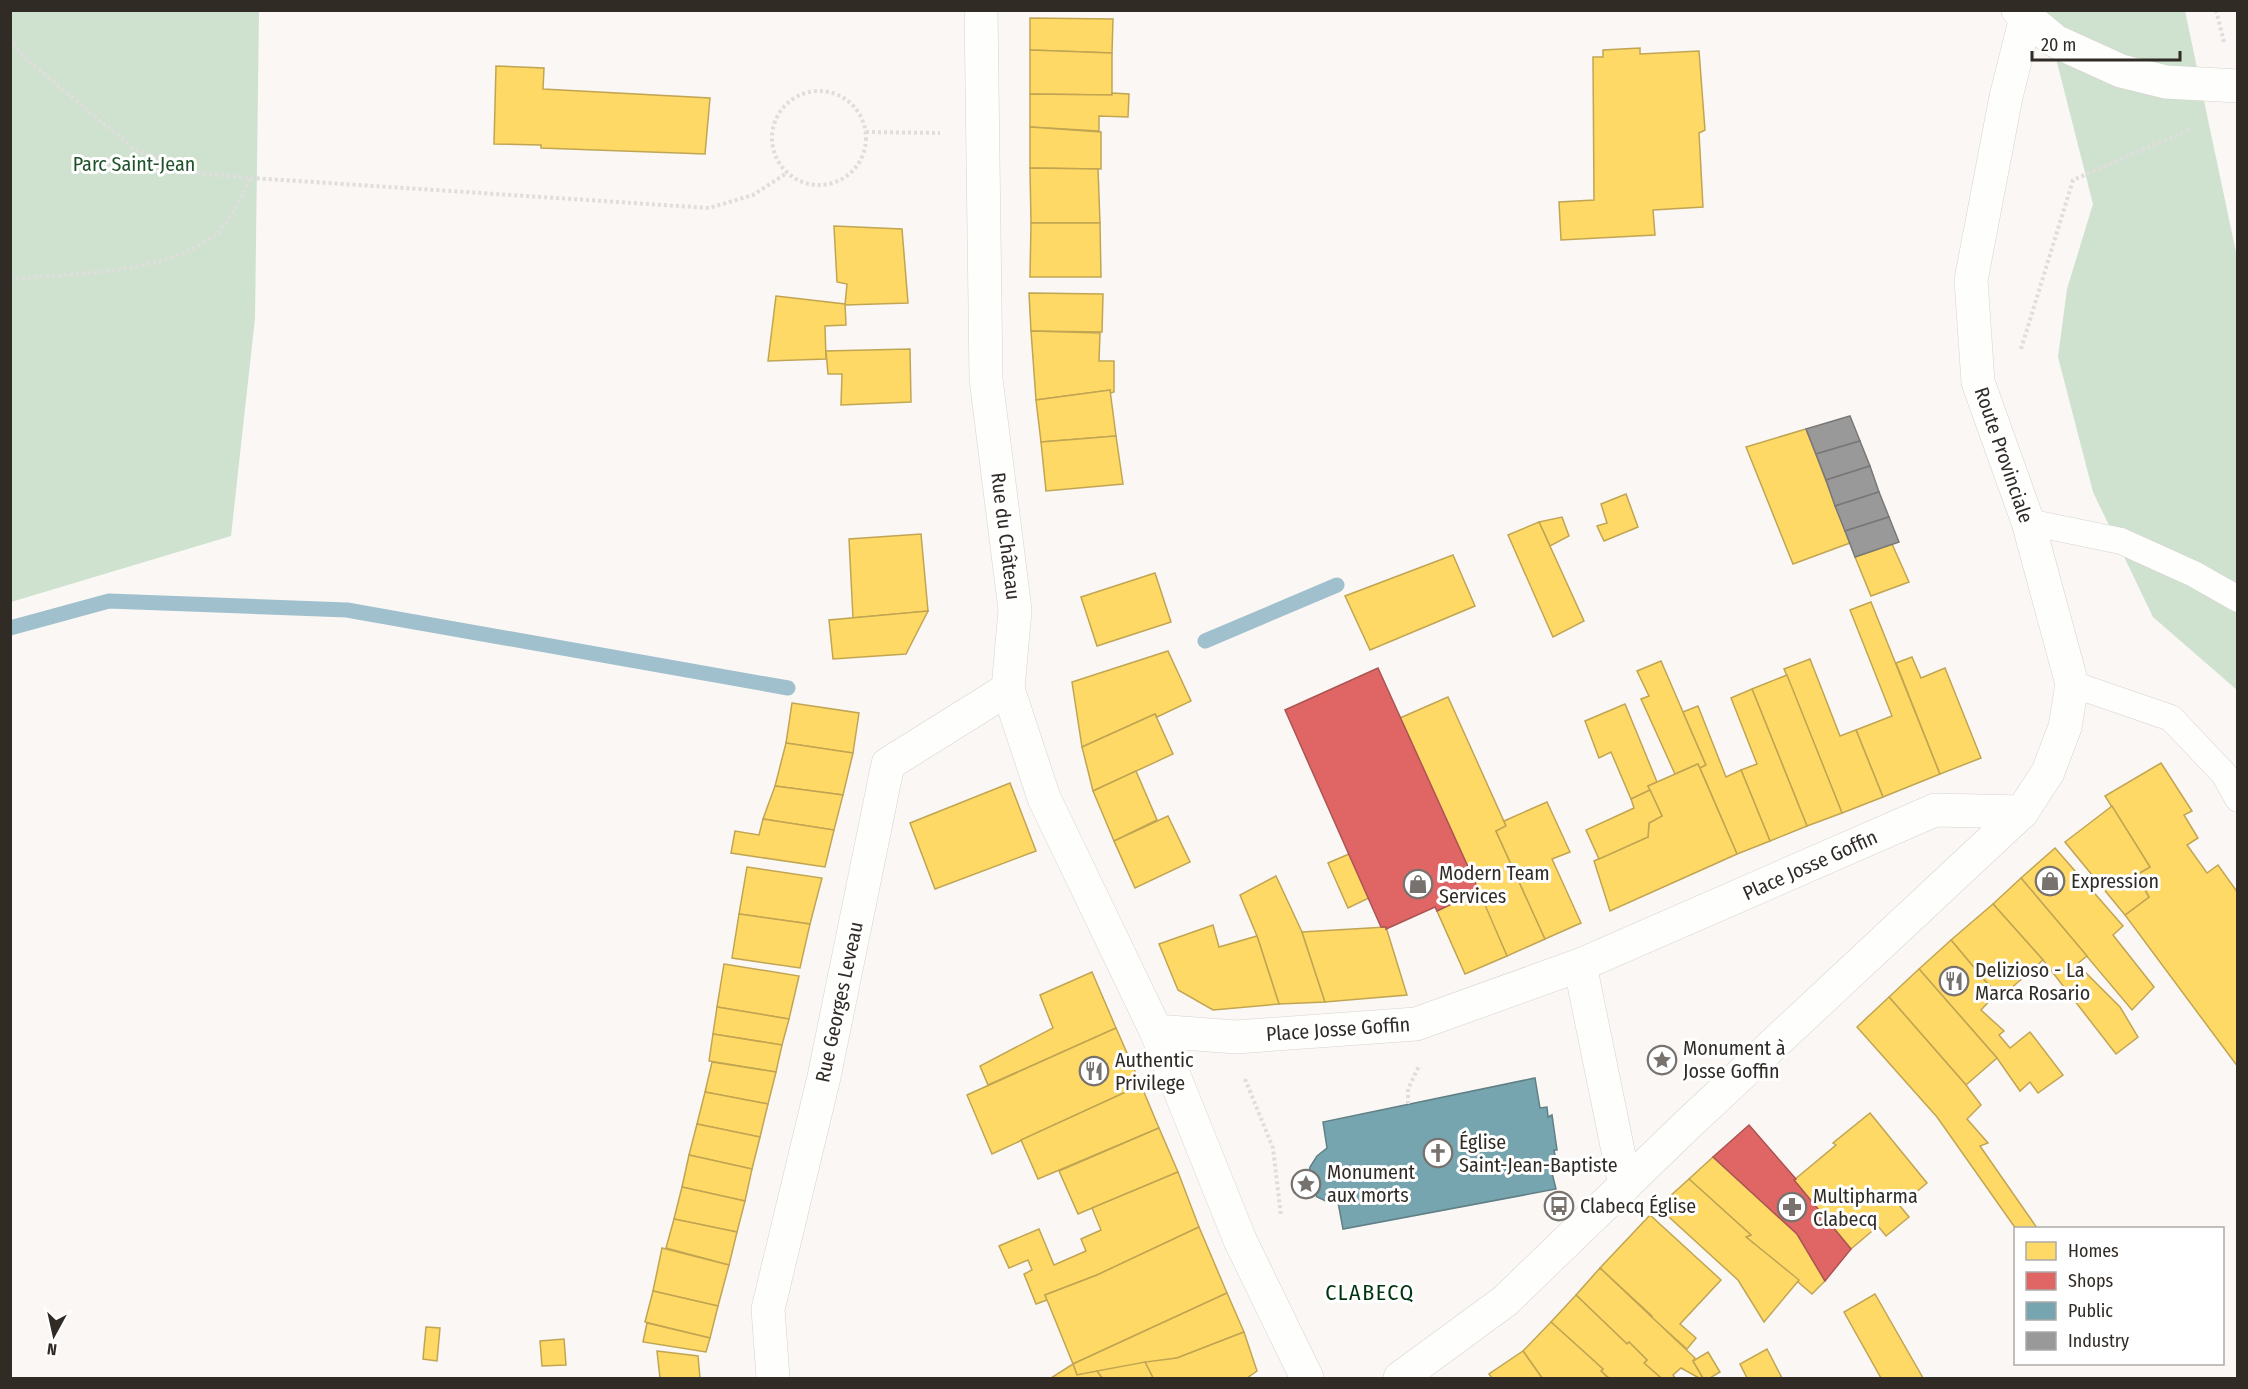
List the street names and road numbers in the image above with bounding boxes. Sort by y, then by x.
street label: Route Provinciale [1970,384,2038,526]
street label: Rue du Château [986,471,1026,601]
street label: Place Josse Goffin [1739,825,1881,905]
street label: Rue Georges Leveau [810,919,868,1085]
street label: Place Josse Goffin [1265,1012,1411,1046]

